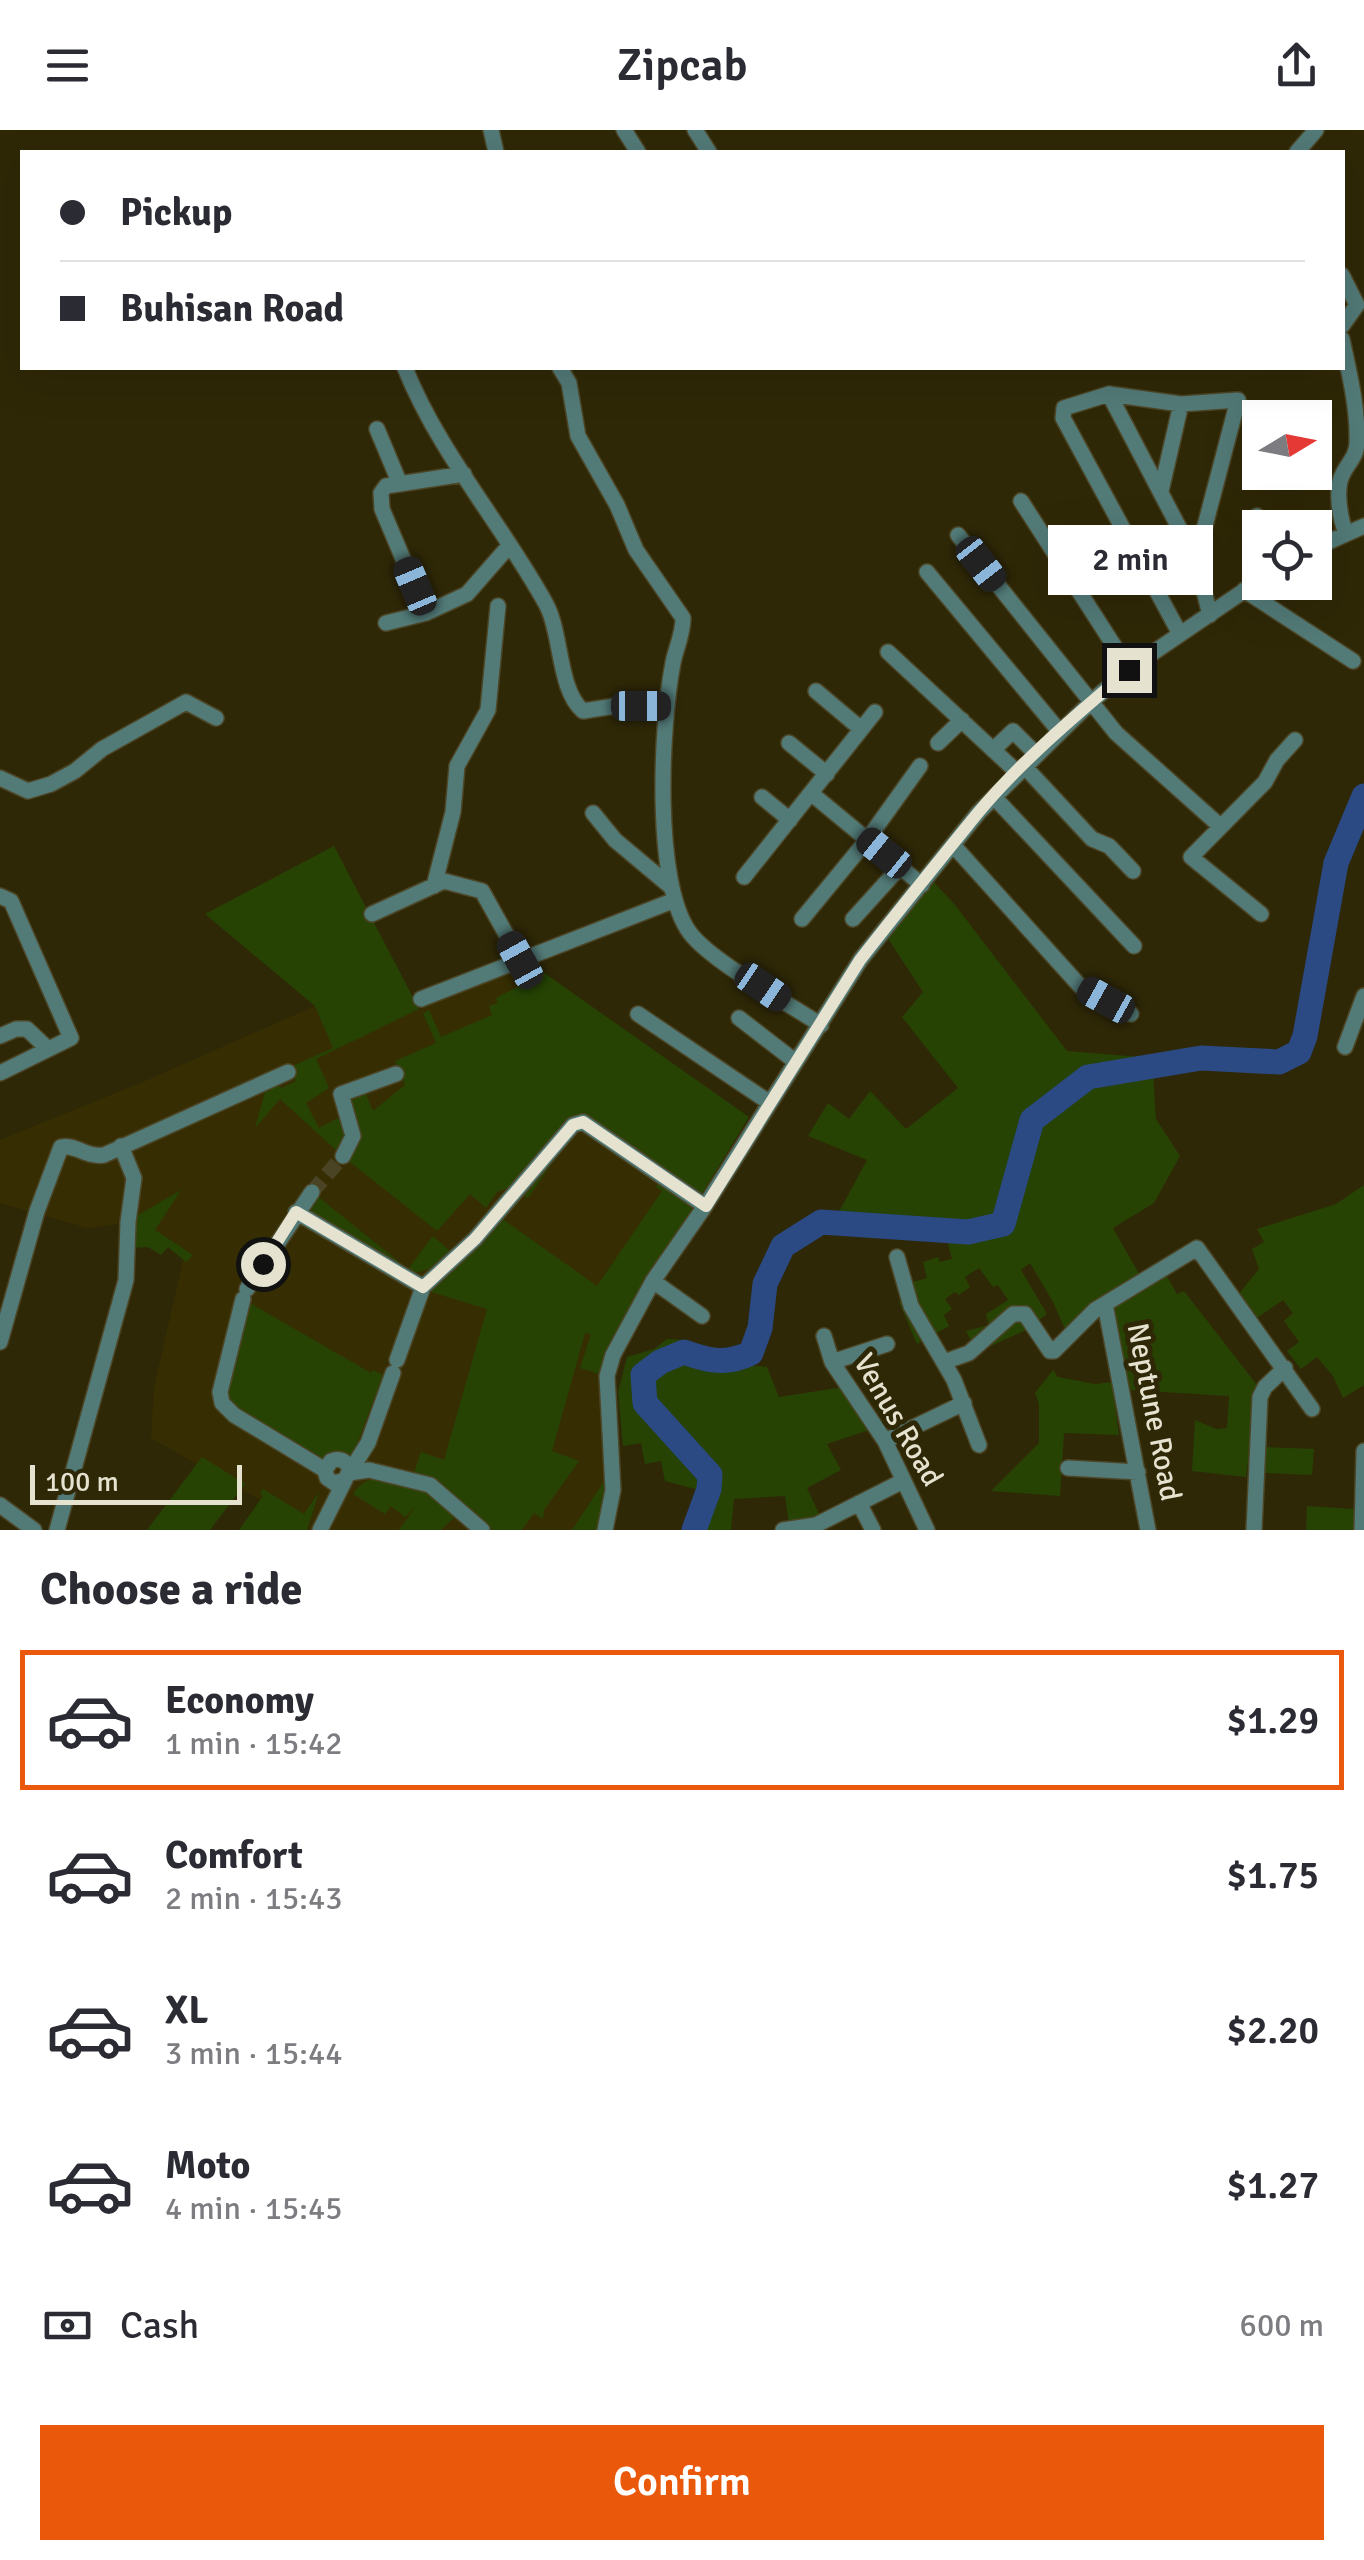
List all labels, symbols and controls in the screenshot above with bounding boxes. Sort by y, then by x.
icon: menu [40,38,95,93]
text: Zipcab [617,38,747,93]
icon: share [1269,38,1324,93]
text: Pickup [120,189,232,236]
text: Buhisan Road [120,285,344,332]
north arrow [1242,400,1332,490]
map controls [1242,400,1332,600]
button: locate [1242,510,1332,600]
callout: 2 min [1046,525,1212,595]
car [951,531,1011,597]
text: 2 min [1092,540,1169,579]
car [389,553,441,619]
route end [1107,648,1152,693]
car [611,691,671,721]
car [851,822,917,884]
car [492,926,548,994]
car [730,958,796,1016]
car [1072,972,1140,1028]
route start [241,1242,286,1287]
street label: Neptune Road [1119,1320,1189,1504]
street label: Venus Road [845,1347,951,1493]
scale bar [30,1460,242,1504]
text: 100 m [45,1465,119,1499]
text: Choose a ride [40,1562,303,1617]
icon: car [45,1675,135,1765]
text: Economy [165,1677,314,1724]
text: $1.29 [1226,1697,1319,1744]
text: 1 min · 15:42 [165,1724,343,1763]
icon: car [45,1830,135,1920]
text: Comfort [165,1832,303,1879]
text: $1.75 [1226,1852,1319,1899]
text: 2 min · 15:43 [165,1879,343,1918]
icon: car [45,1985,135,2075]
text: XL [165,1987,208,2034]
text: $2.20 [1226,2007,1319,2054]
text: 3 min · 15:44 [165,2034,343,2073]
icon: car [45,2140,135,2230]
text: Moto [165,2142,250,2189]
text: $1.27 [1226,2162,1319,2209]
text: 4 min · 15:45 [165,2189,343,2228]
icon: cash [40,2298,95,2353]
text: Cash [120,2302,199,2349]
text: 600 m [1240,2306,1324,2345]
button: Confirm [40,2425,1324,2540]

